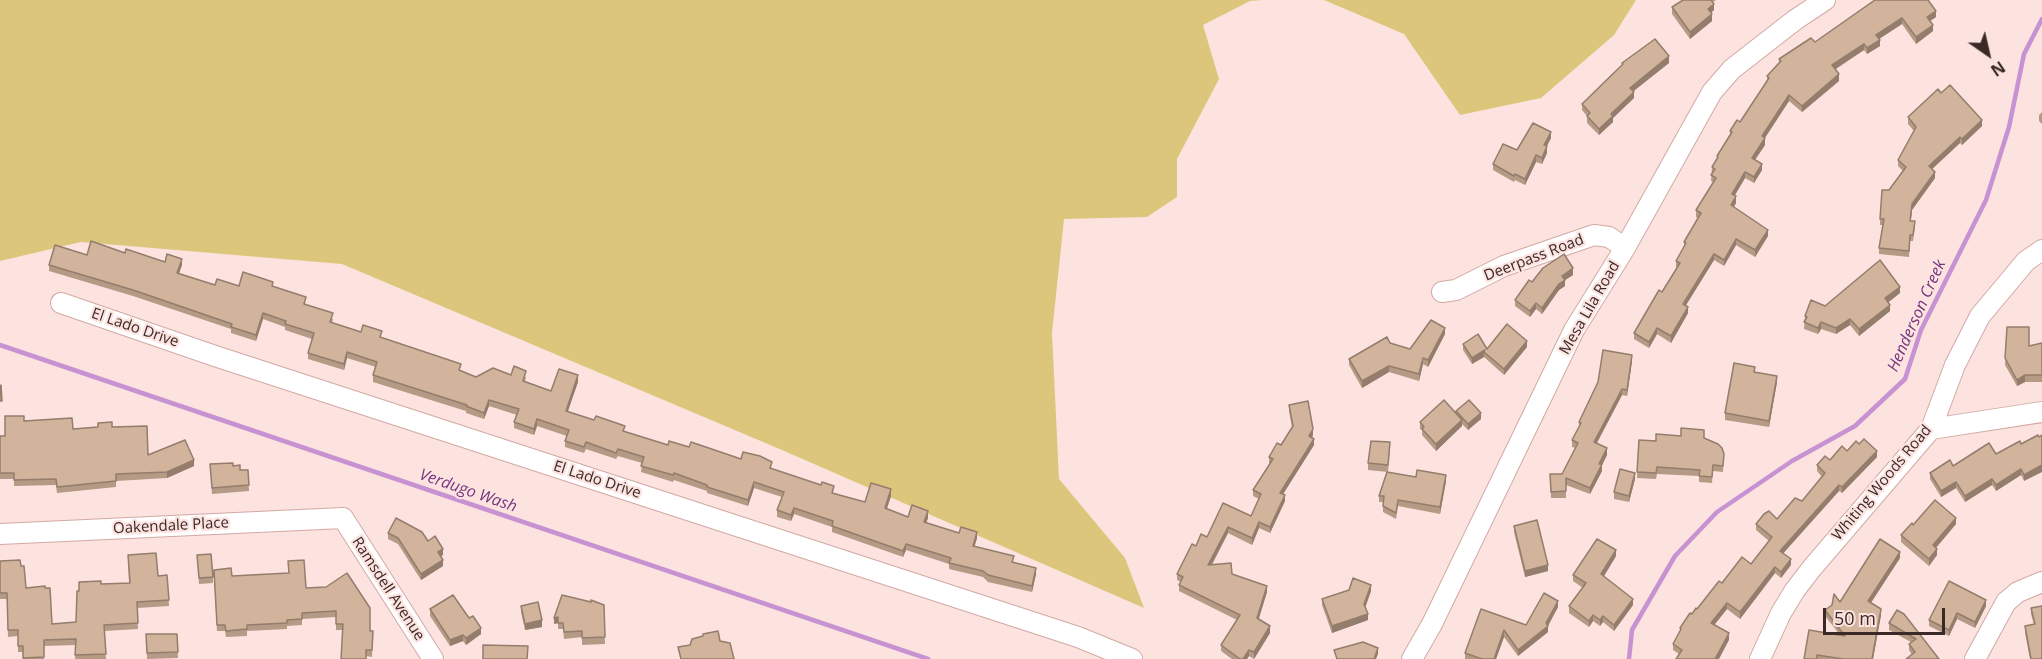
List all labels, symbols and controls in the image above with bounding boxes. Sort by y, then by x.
north arrow [1958,24,2018,84]
text: N [1987,56,2010,82]
street label: Deerpass Road [1482,231,1586,285]
water label: Henderson Creek [1884,257,1950,375]
street label: Mesa Lila Road [1556,258,1624,358]
street label: El Lado Drive [89,305,181,351]
street label: Whiting Woods Road [1828,422,1936,544]
street label: El Lado Drive [551,457,643,503]
water label: Verdugo Wash [417,465,519,517]
street label: Oakendale Place [113,514,229,538]
street label: Ramsdell Avenue [348,534,428,644]
scale bar [1826,596,1948,634]
text: 50 m [1834,606,1876,630]

